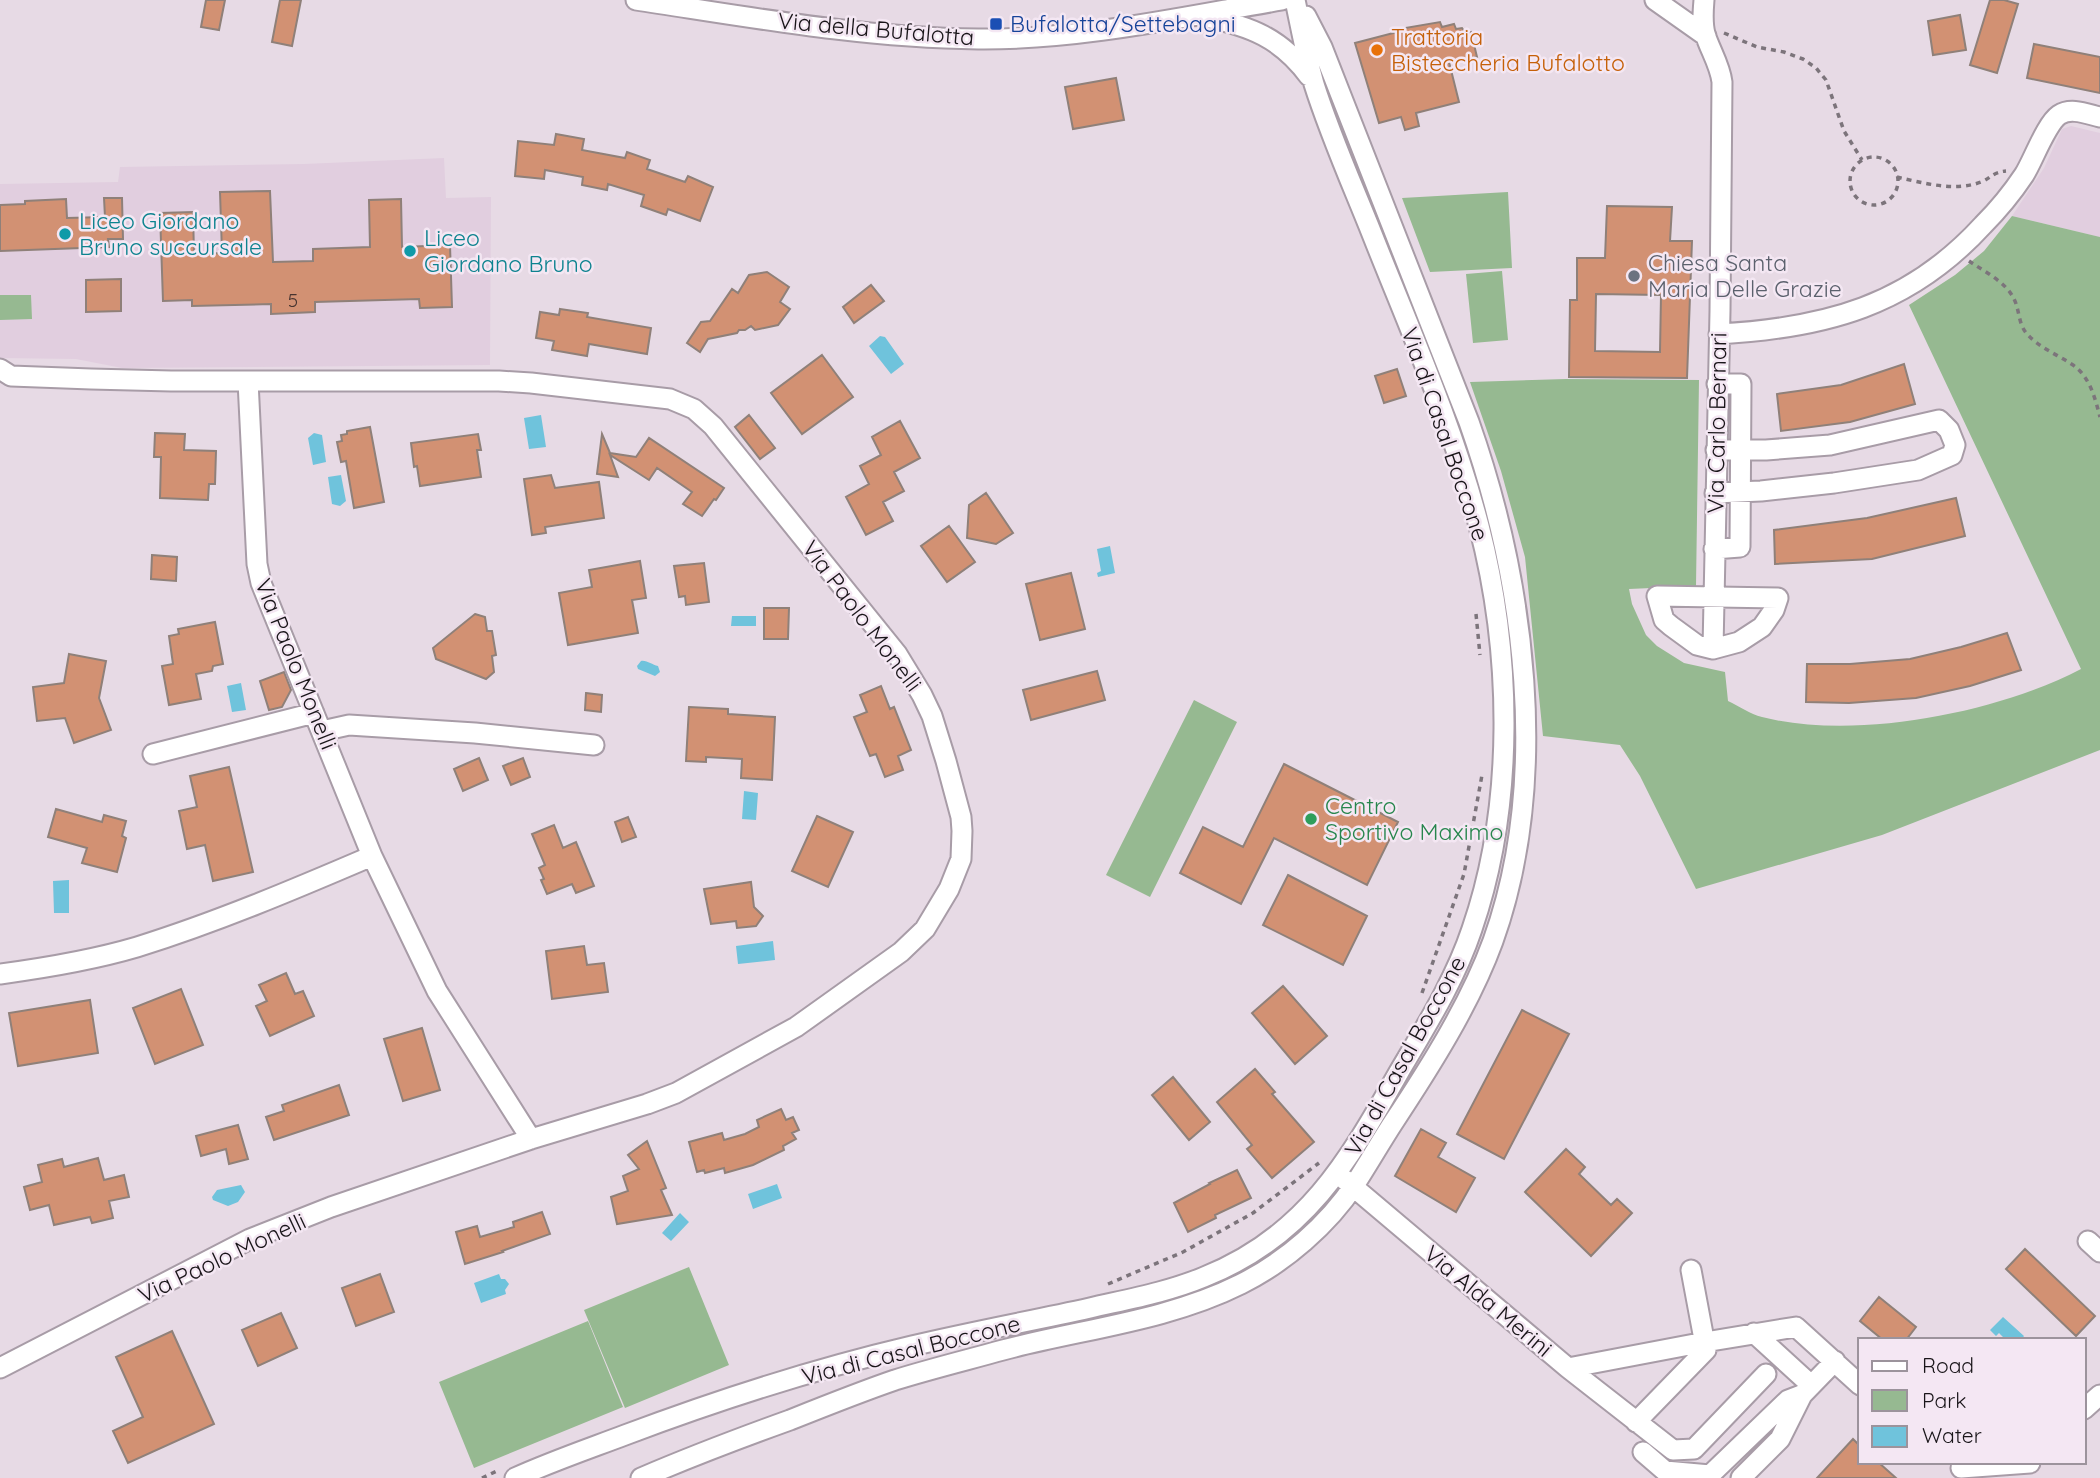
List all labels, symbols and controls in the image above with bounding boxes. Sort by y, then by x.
street label: Via della Bufalotta [777,5,975,52]
place label: Bufalotta/Settebagni [1010,9,1236,38]
marker: Bufalotta/Settebagni [988,16,1004,32]
place label: Trattoria Bisteccheria Bufalotto [1391,22,1625,77]
marker: Trattoria Bisteccheria Bufalotto [1369,42,1385,58]
place label: Liceo Giordano Bruno succursale [79,206,262,261]
place label: Liceo Giordano Bruno [424,223,593,278]
marker: Liceo Giordano Bruno succursale [57,226,73,242]
marker: Liceo Giordano Bruno [402,243,418,259]
place label: Chiesa Santa Maria Delle Grazie [1648,248,1842,303]
marker: Chiesa Santa Maria Delle Grazie [1626,268,1642,284]
house number: 5 [288,288,298,312]
street label: Via di Casal Boccone [1395,323,1496,544]
street label: Via Carlo Bernari [1700,332,1733,514]
street label: Via Paolo Monelli [796,534,929,697]
street label: Via Paolo Monelli [249,574,344,754]
place label: Centro Sportivo Maximo [1325,791,1503,846]
marker: Centro Sportivo Maximo [1303,811,1319,827]
street label: Via di Casal Boccone [1338,951,1472,1161]
street label: Via Paolo Monelli [133,1206,310,1309]
street label: Via Alda Merini [1418,1239,1558,1363]
street label: Via di Casal Boccone [799,1308,1023,1391]
legend [1858,1338,2086,1464]
text: Road [1922,1352,1974,1378]
text: Park [1922,1387,1966,1413]
text: Water [1922,1422,1982,1448]

